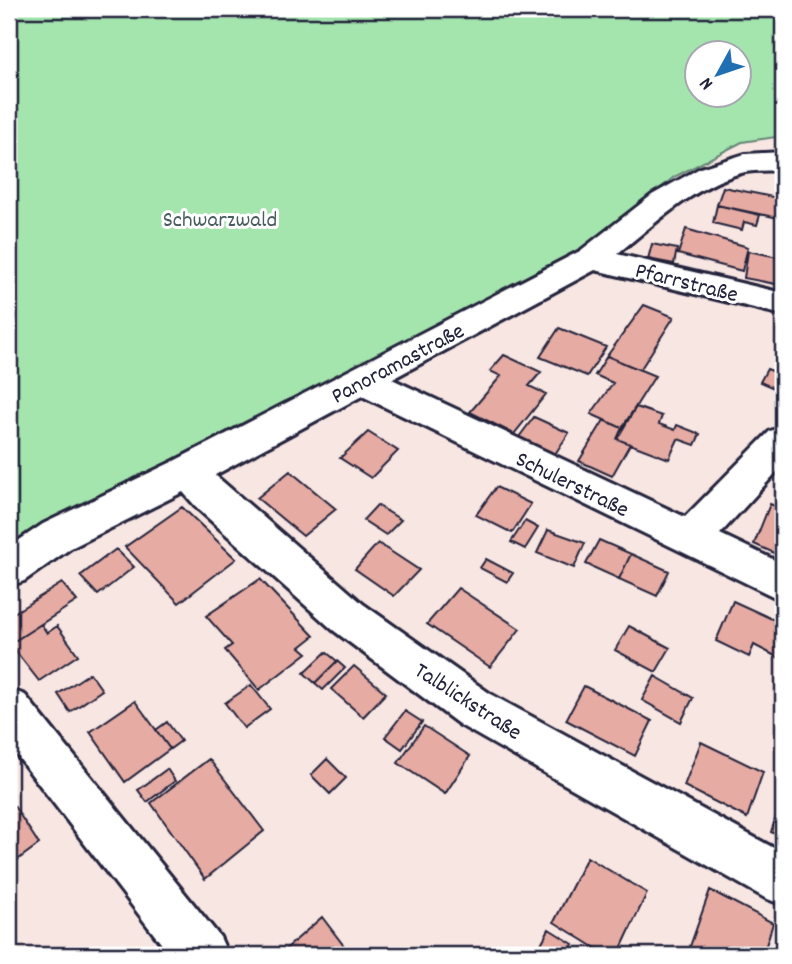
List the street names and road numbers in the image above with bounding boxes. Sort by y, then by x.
street label: Pfarrstraße [631,256,741,313]
street label: Panoramastraße [326,316,471,414]
street label: Schulerstraße [509,444,634,528]
street label: Talblickstraße [407,656,527,750]

